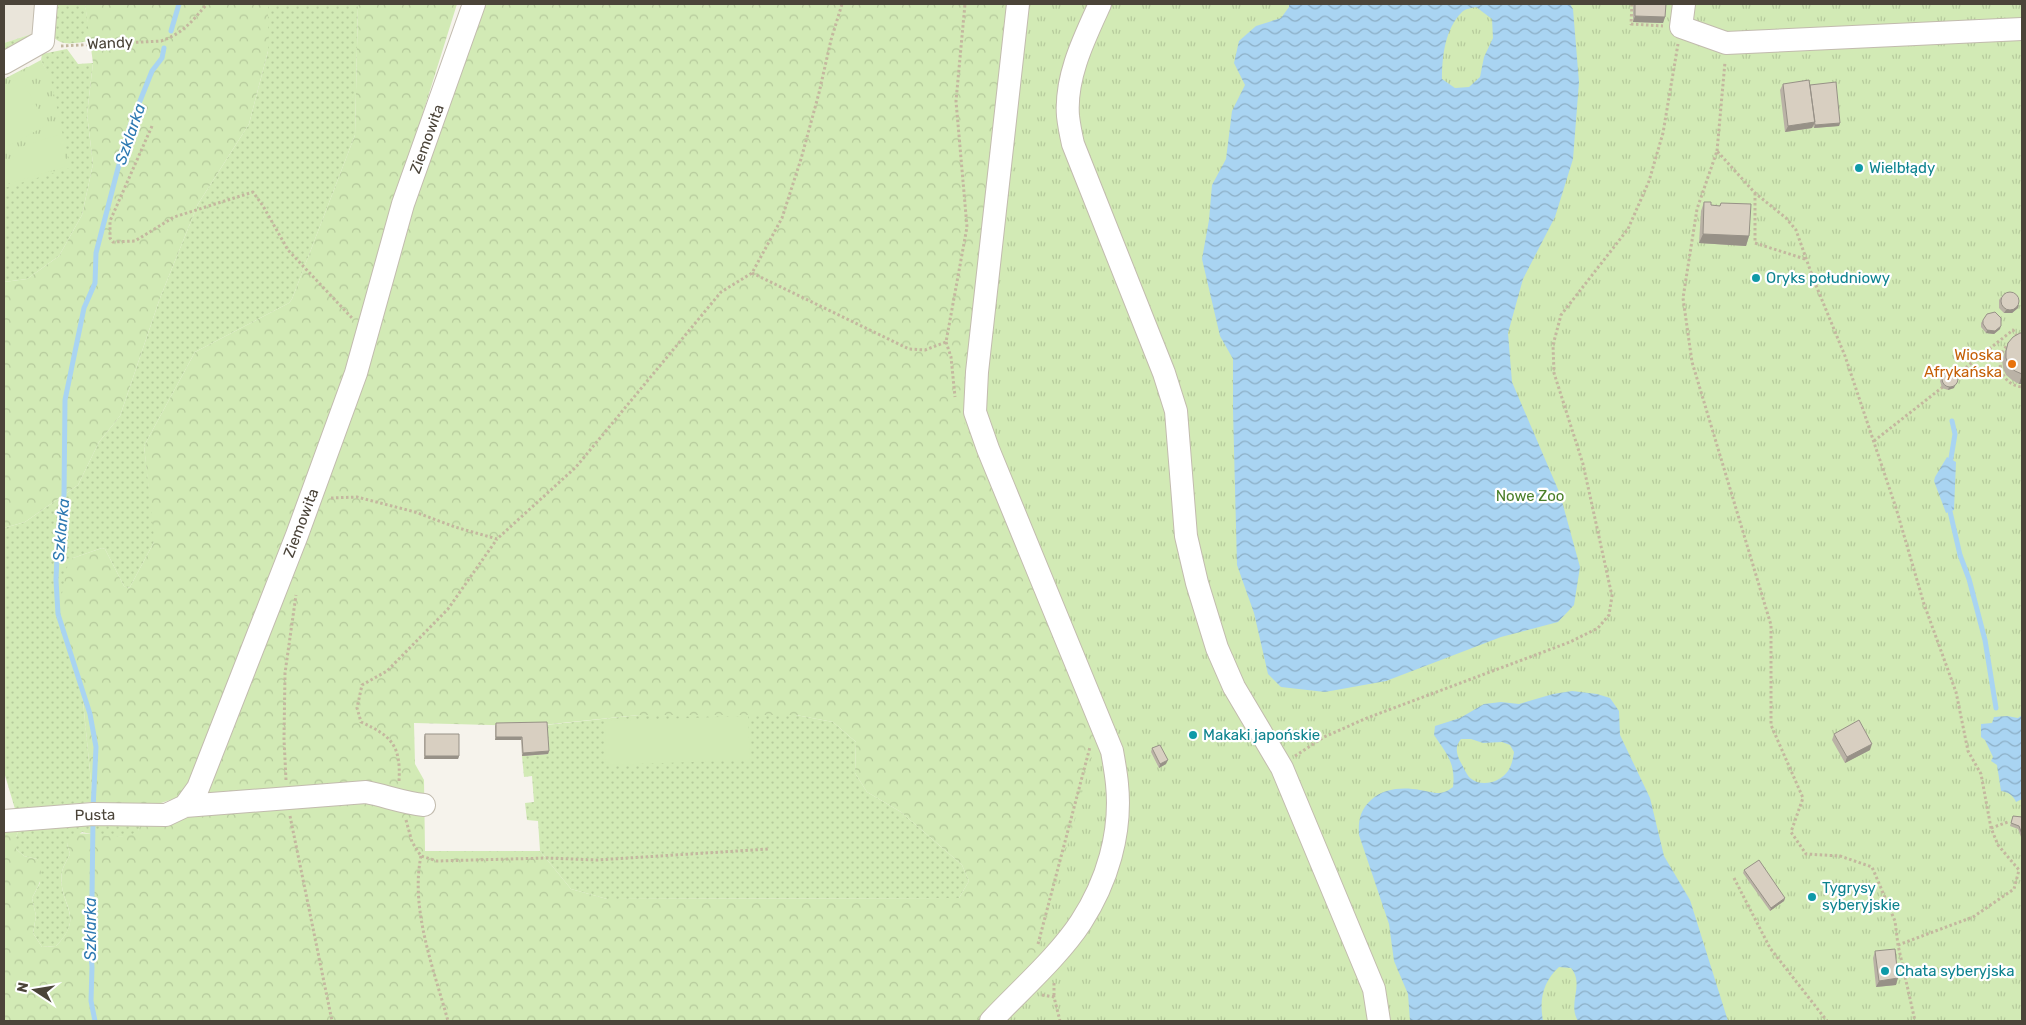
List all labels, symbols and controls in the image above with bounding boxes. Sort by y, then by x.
street label: Wandy [86,33,134,53]
water label: Szklarka [111,101,149,167]
street label: Ziemowita [406,102,448,176]
place label: Wielbłądy [1869,159,1935,177]
marker: Wielbłądy [1853,162,1865,174]
place label: Oryks południowy [1766,269,1890,287]
marker: Oryks południowy [1750,272,1762,284]
place label: Wioska Afrykańska [1924,346,2002,381]
marker: Wioska Afrykańska [2006,358,2018,370]
street label: Ziemowita [280,486,322,560]
park label: Nowe Zoo [1496,487,1564,505]
water label: Szklarka [49,498,73,562]
place label: Makaki japońskie [1203,726,1320,744]
marker: Makaki japońskie [1187,729,1199,741]
street label: Pusta [75,806,115,824]
place label: Tygrysy syberyjskie [1822,879,1900,914]
marker: Tygrysy syberyjskie [1806,891,1818,903]
water label: Szklarka [81,897,100,961]
place label: Chata syberyjska [1895,962,2014,980]
north arrow [10,965,60,1015]
marker: Chata syberyjska [1879,965,1891,977]
text: N [13,981,32,994]

